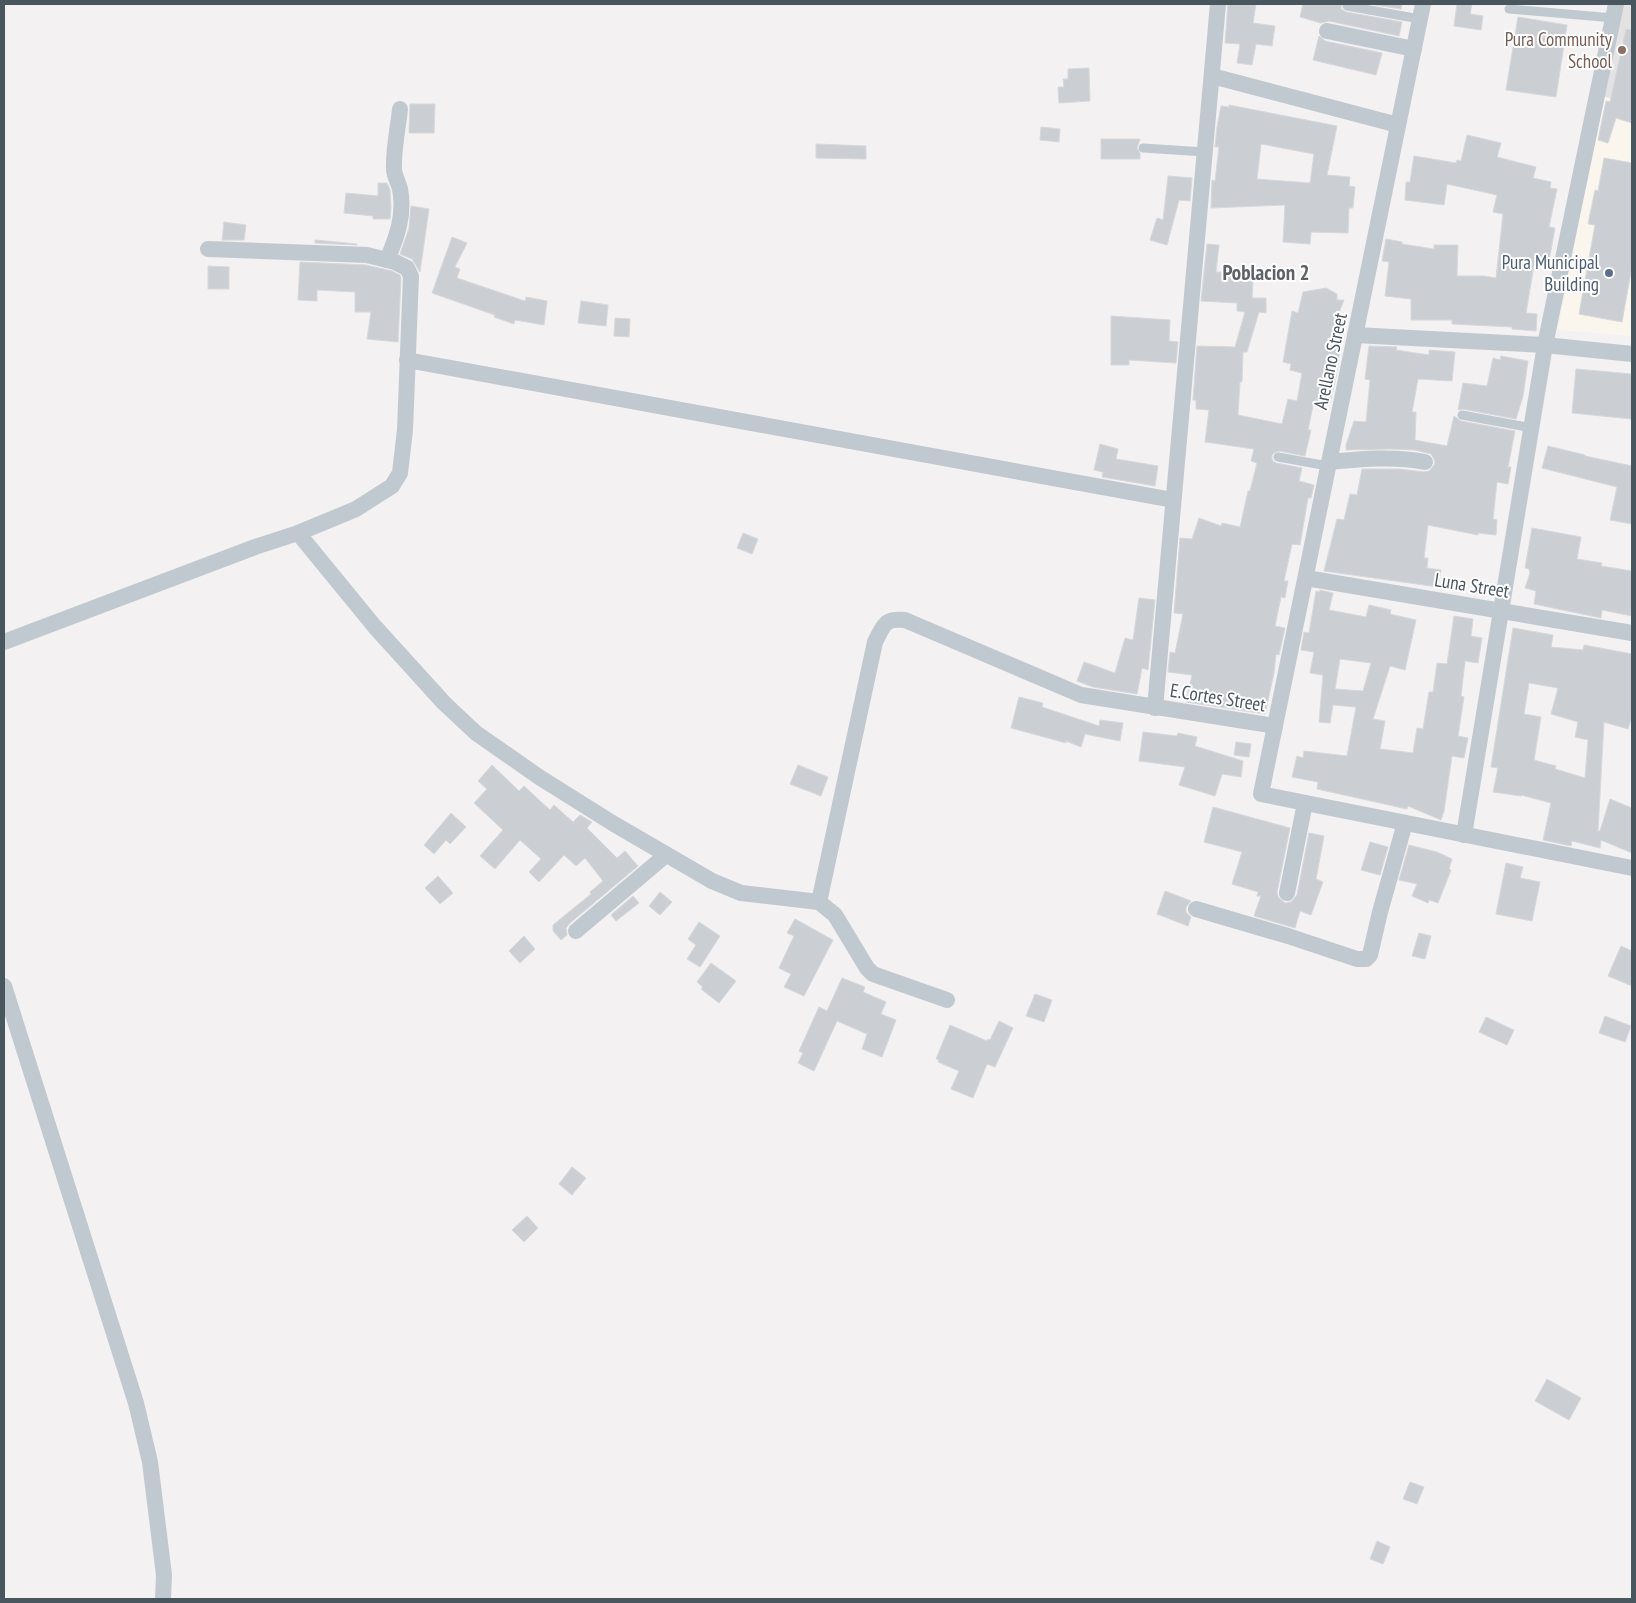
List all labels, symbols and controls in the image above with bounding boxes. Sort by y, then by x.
place label: Pura Community School [1505,27,1613,73]
marker: Pura Community School [1616,44,1628,56]
place label: Pura Municipal Building [1502,250,1600,296]
district label: Poblacion 2 [1222,259,1310,286]
marker: Pura Municipal Building [1603,267,1615,279]
street label: Arellano Street [1308,310,1352,412]
street label: Luna Street [1433,567,1512,603]
street label: E.Cortes Street [1169,678,1268,717]

